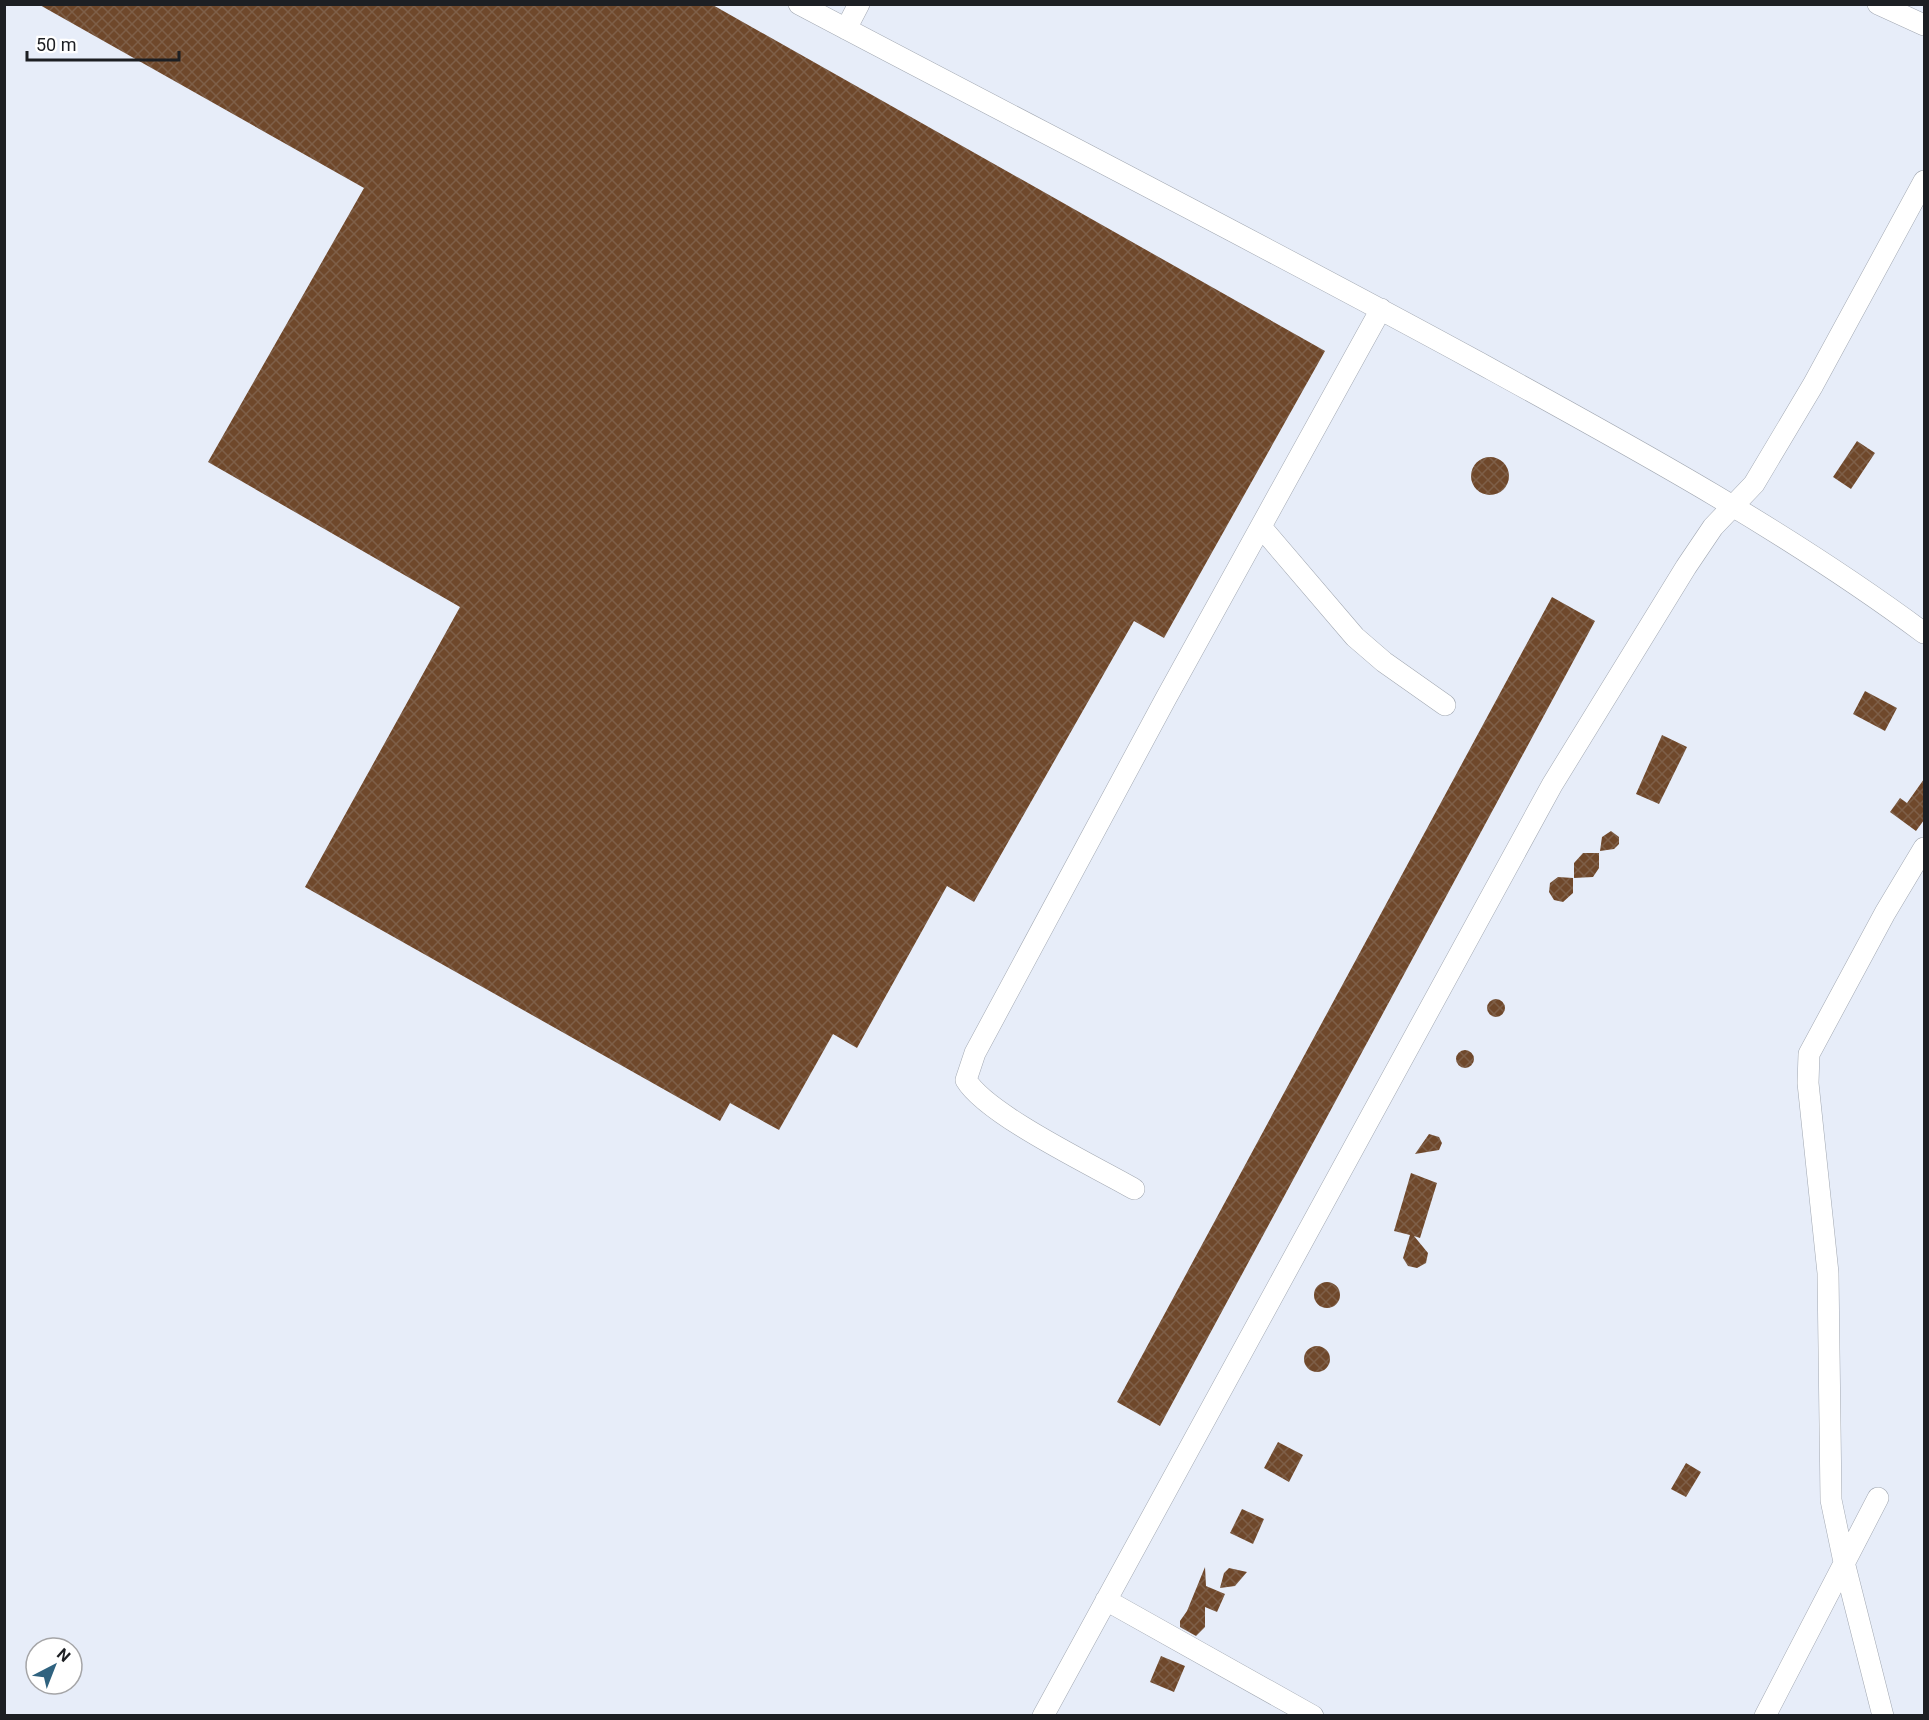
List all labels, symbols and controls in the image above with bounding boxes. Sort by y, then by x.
scale bar [27,24,178,62]
text: 50 m [36,34,76,55]
north arrow [24,1636,84,1696]
text: N [53,1644,74,1666]

